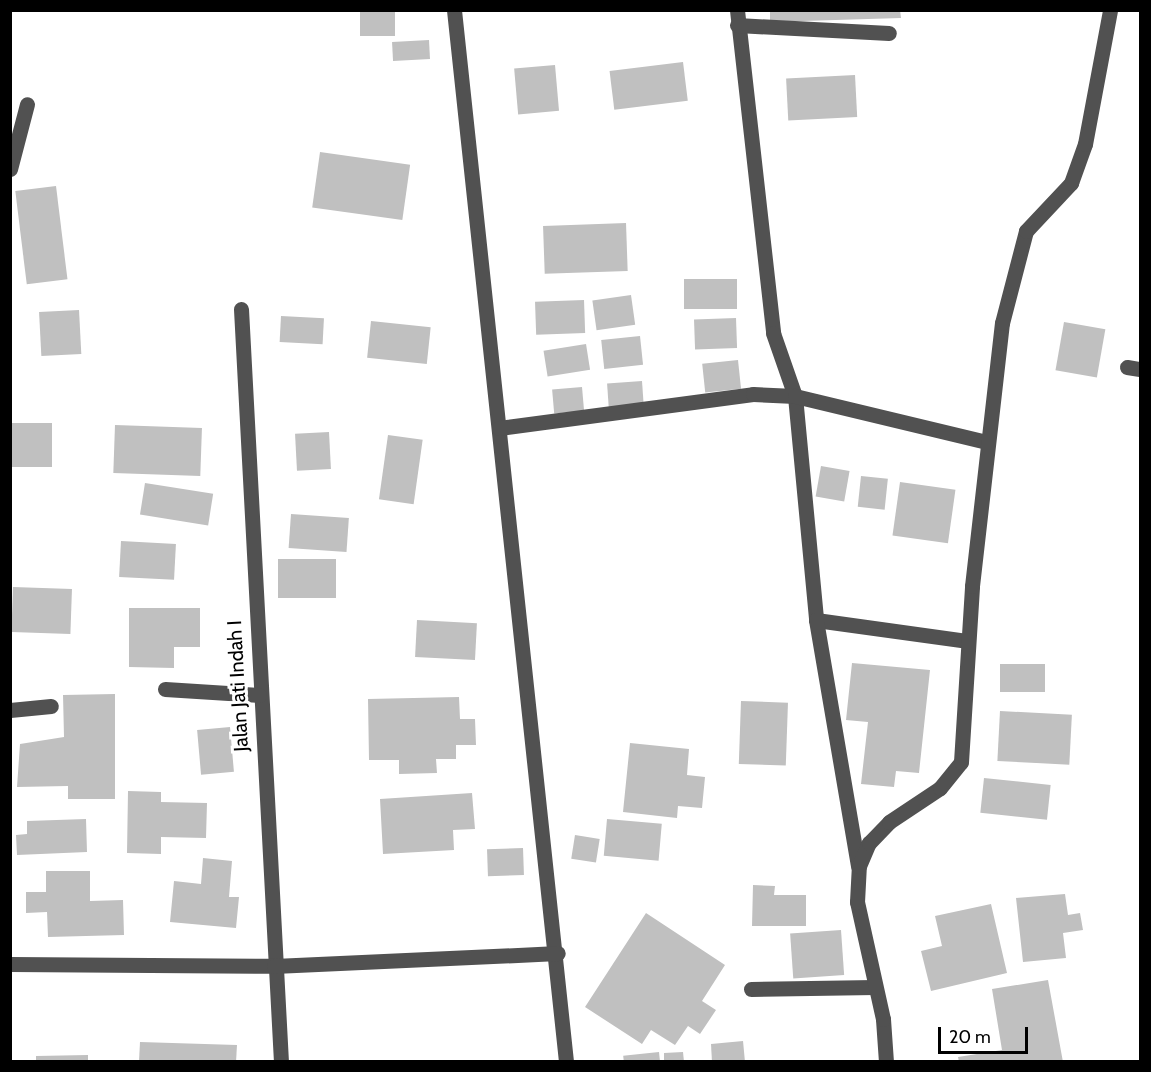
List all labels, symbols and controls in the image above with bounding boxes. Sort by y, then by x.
street label: Jalan Jati Indah I [223,620,253,752]
scale bar [941,1015,1031,1053]
text: 20 m [949,1026,991,1048]

